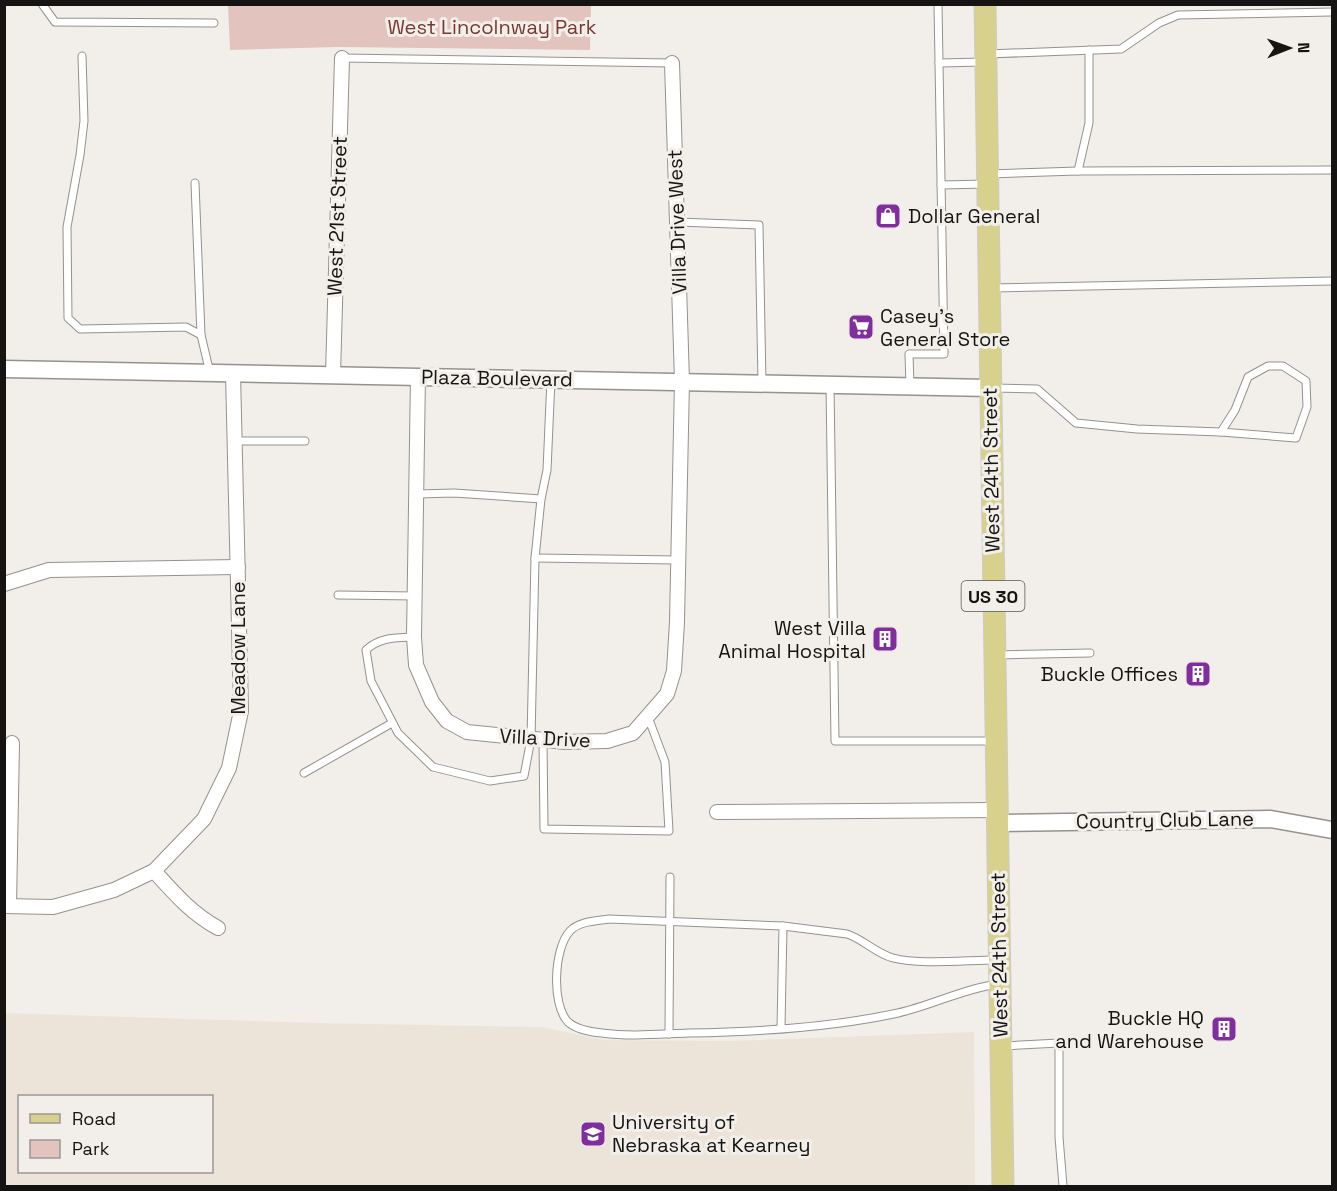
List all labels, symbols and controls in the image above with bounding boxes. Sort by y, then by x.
park label: West Lincolnway Park [387,14,597,40]
north arrow [1259,18,1319,78]
text: N [1293,42,1314,53]
street label: West 21st Street [321,136,353,296]
street label: Villa Drive West [661,149,693,295]
shop icon: Dollar General [873,201,903,231]
place label: Dollar General [908,203,1040,229]
place label: Casey's General Store [880,303,1010,352]
supermarket icon: Casey's General Store [846,312,876,342]
street label: Plaza Boulevard [421,364,573,392]
street label: West 24th Street [977,387,1005,553]
street label: Meadow Lane [225,581,251,715]
road number: US 30 [962,581,1024,611]
place label: West Villa Animal Hospital [718,615,866,664]
building icon: West Villa Animal Hospital [870,624,900,654]
building icon: Buckle Offices [1183,659,1213,689]
place label: Buckle Offices [1041,661,1178,687]
street label: Villa Drive [499,723,591,753]
street label: Country Club Lane [1076,805,1254,835]
street label: West 24th Street [985,872,1013,1038]
place label: Buckle HQ and Warehouse [1055,1005,1204,1054]
building icon: Buckle HQ and Warehouse [1209,1014,1239,1044]
legend [18,1095,213,1173]
text: Road [72,1107,116,1130]
place label: University of Nebraska at Kearney [612,1109,811,1158]
school or university icon: University of Nebraska at Kearney [578,1119,608,1149]
text: Park [72,1137,110,1160]

